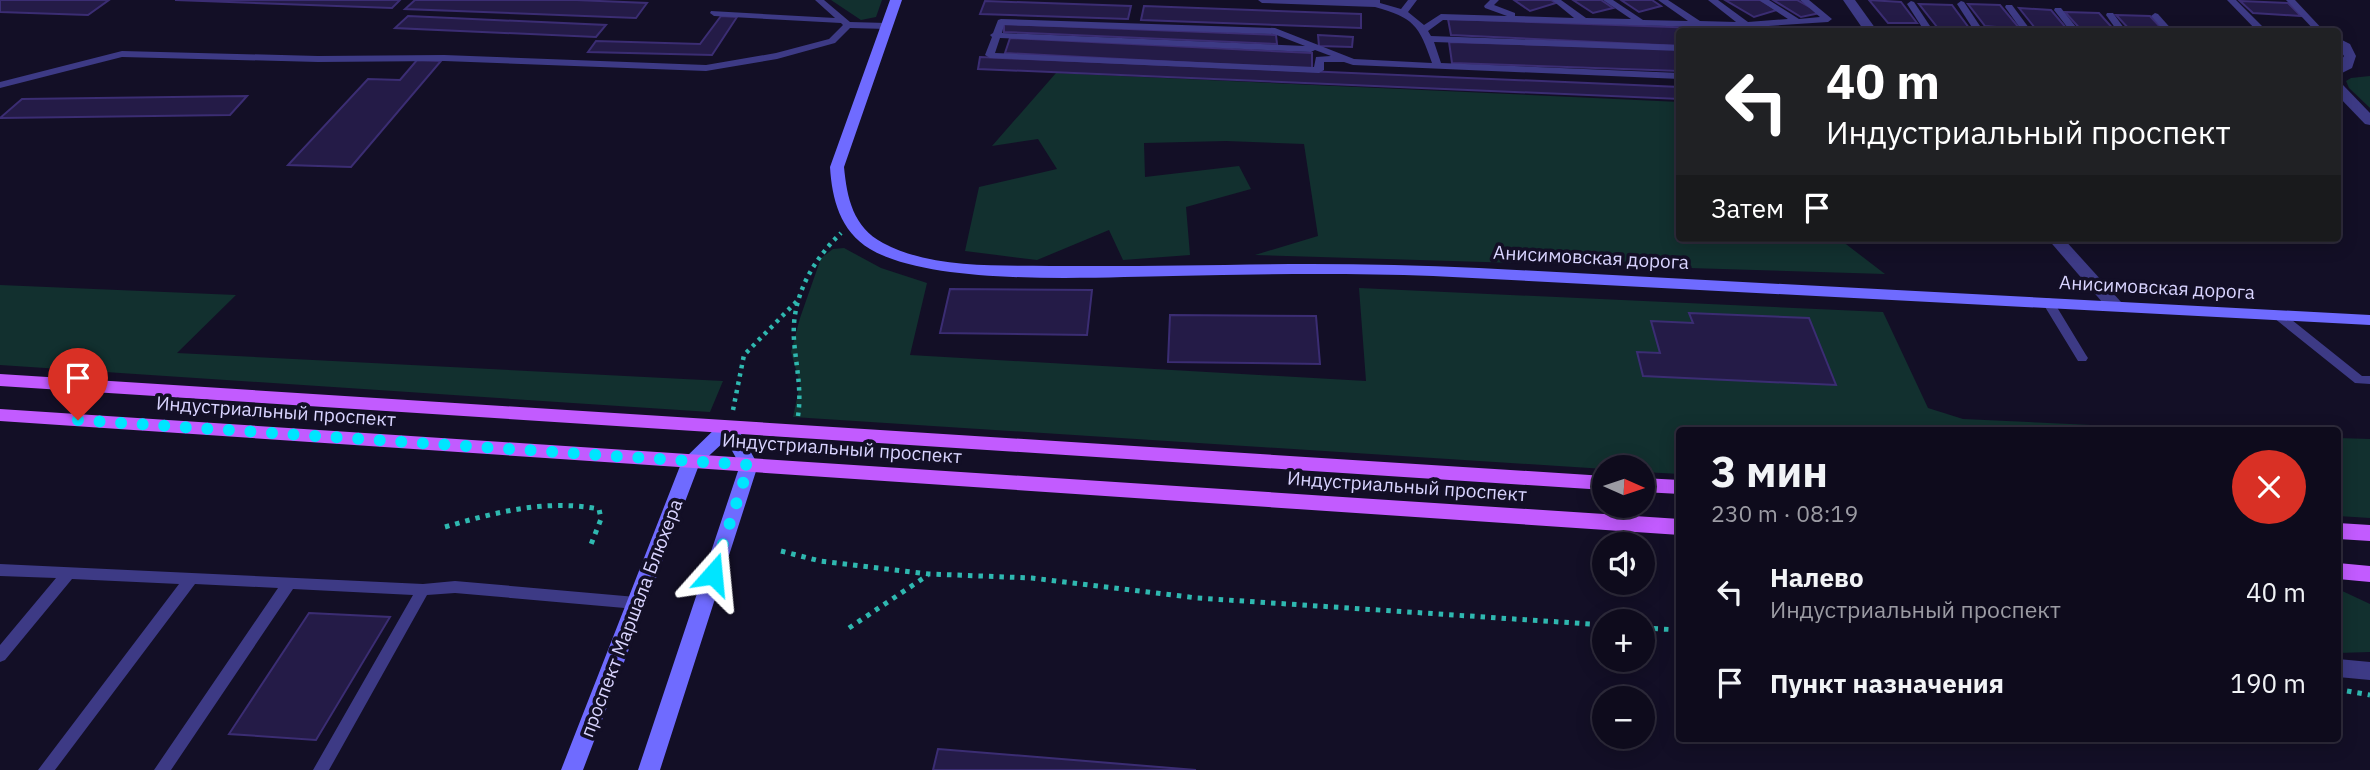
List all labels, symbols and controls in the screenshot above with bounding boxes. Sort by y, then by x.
text: 40 m [1826,49,1940,112]
icon: left [1711,56,1802,147]
text: Индустриальный проспект [1826,111,2231,153]
icon: arrive [1798,189,1836,227]
text: Затем [1711,191,1784,225]
street label: Анисимовская дорога [1492,240,1690,274]
street label: Анисимовская дорога [2058,270,2256,304]
pin [48,348,108,420]
icon: arrive [59,359,97,397]
street label: Индустриальный проспект [155,391,397,431]
street label: Индустриальный проспект [721,428,963,468]
text: 3 мин [1711,444,1828,499]
button: close [2232,450,2306,524]
north arrow [1592,455,1656,518]
map controls [1592,455,1655,749]
street label: Индустриальный проспект [1286,466,1528,506]
street label: проспект Маршала Блюхера [574,496,688,740]
text: 230 m · 08:19 [1711,498,1858,528]
button: sound [1592,532,1655,595]
position arrow [676,537,750,611]
text: Налево [1770,560,1864,594]
icon: left [1711,573,1749,611]
text: 40 m [2246,575,2306,609]
text: Индустриальный проспект [1770,594,2061,624]
button: + [1592,609,1655,672]
icon: arrive [1711,664,1749,702]
text: Пункт назначения [1770,666,2004,700]
text: 190 m [2230,666,2306,700]
button: − [1592,686,1655,749]

